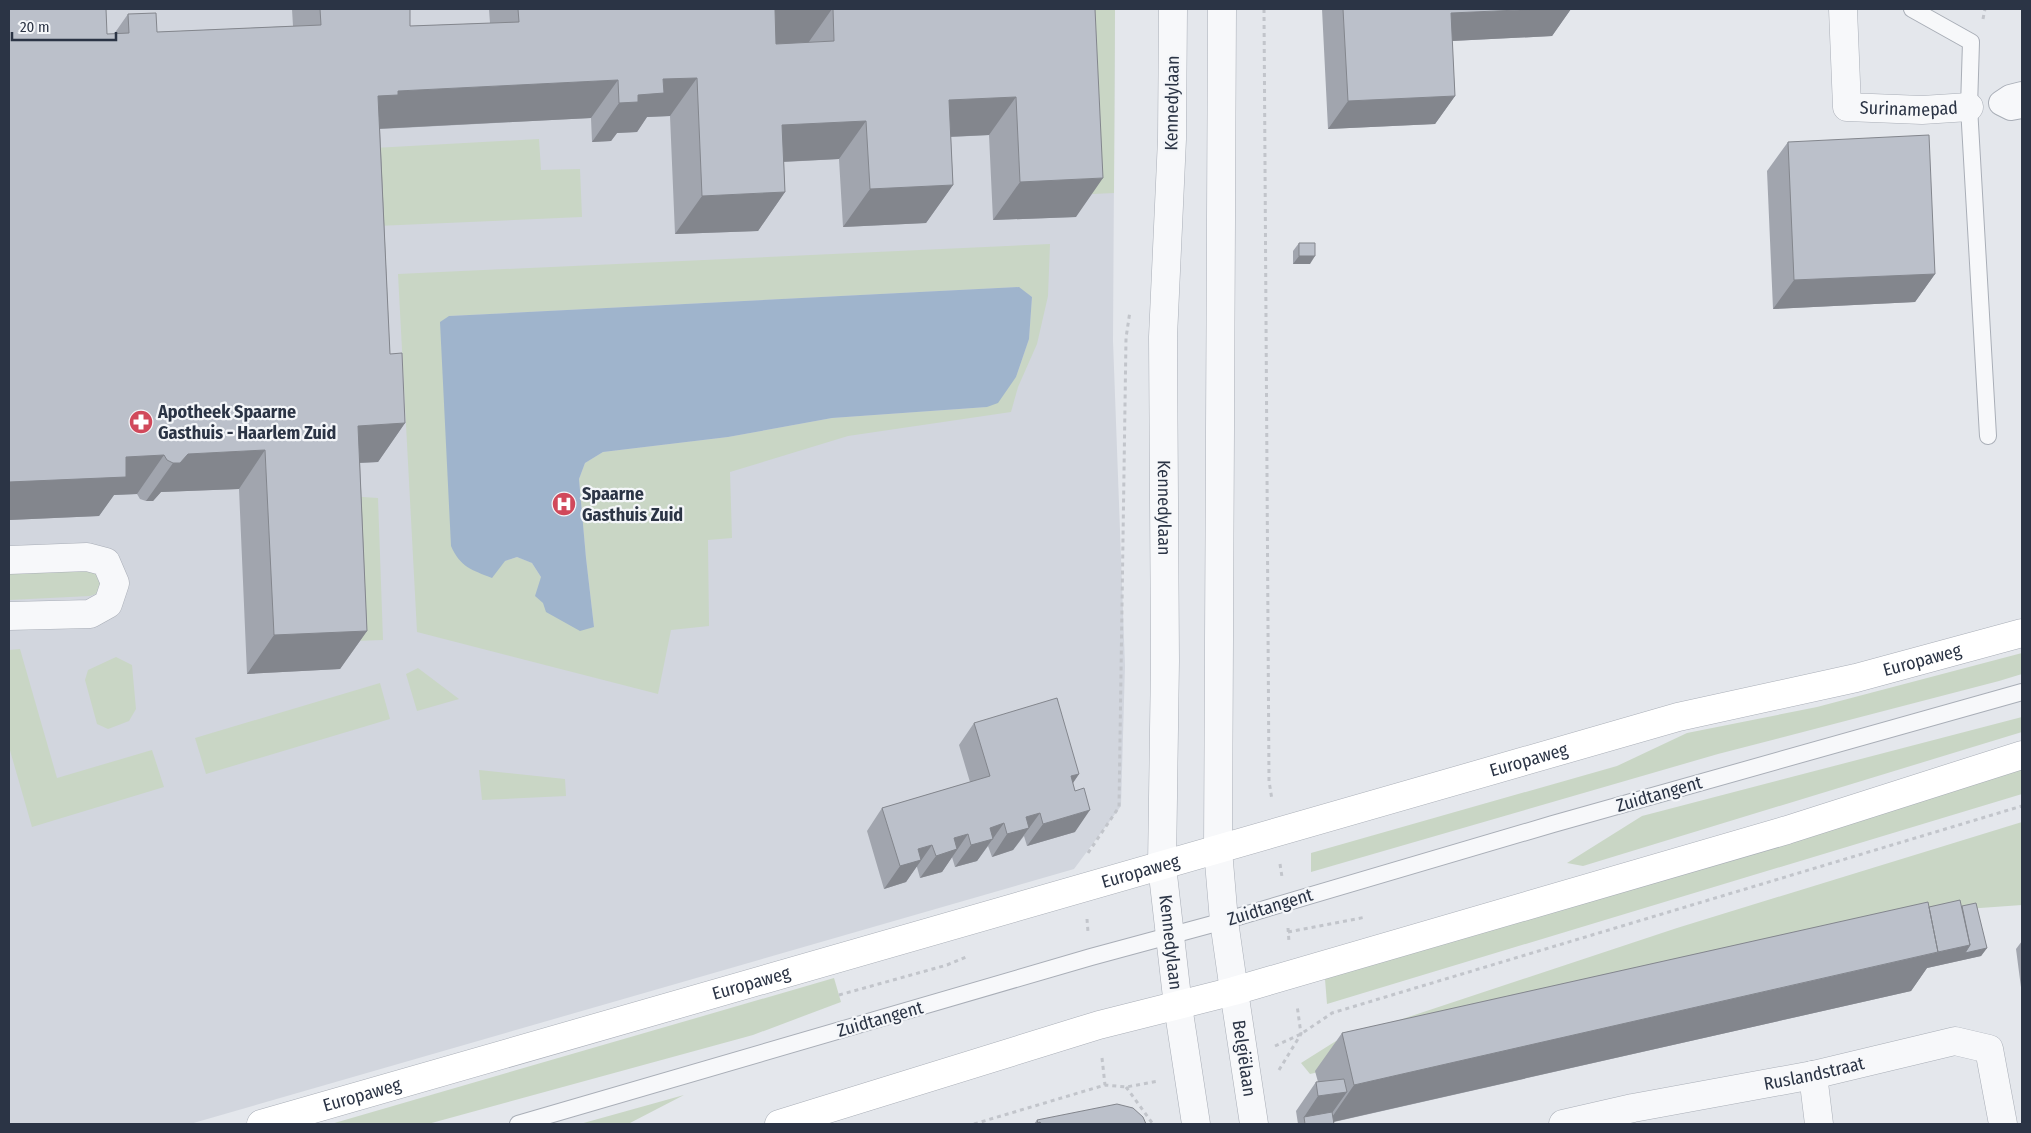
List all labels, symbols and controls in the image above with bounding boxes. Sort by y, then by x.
scale bar [12,10,116,42]
text: 20 m [20,18,50,36]
street label: Kennedylaan [1160,55,1184,151]
street label: Surinamepad [1859,97,1959,121]
place label: Apotheek Spaarne Gasthuis - Haarlem Zuid [157,401,336,444]
pharmacy icon: Apotheek Spaarne Gasthuis - Haarlem Zuid [128,409,154,435]
street label: Kennedylaan [1153,460,1175,556]
place label: Spaarne Gasthuis Zuid [582,483,683,526]
hospital icon: Spaarne Gasthuis Zuid [551,491,577,517]
street label: Europaweg [1881,639,1964,681]
street label: Europaweg [1487,738,1571,782]
street label: Zuidtangent [1614,771,1705,817]
street label: Europaweg [1099,850,1183,893]
street label: Zuidtangent [1225,884,1316,930]
street label: Kennedylaan [1154,894,1187,991]
street label: Europaweg [710,961,793,1005]
street label: Zuidtangent [835,996,926,1042]
street label: Belgiëlaan [1227,1018,1261,1098]
street label: Ruslandstraat [1762,1052,1867,1095]
street label: Europaweg [320,1073,404,1117]

